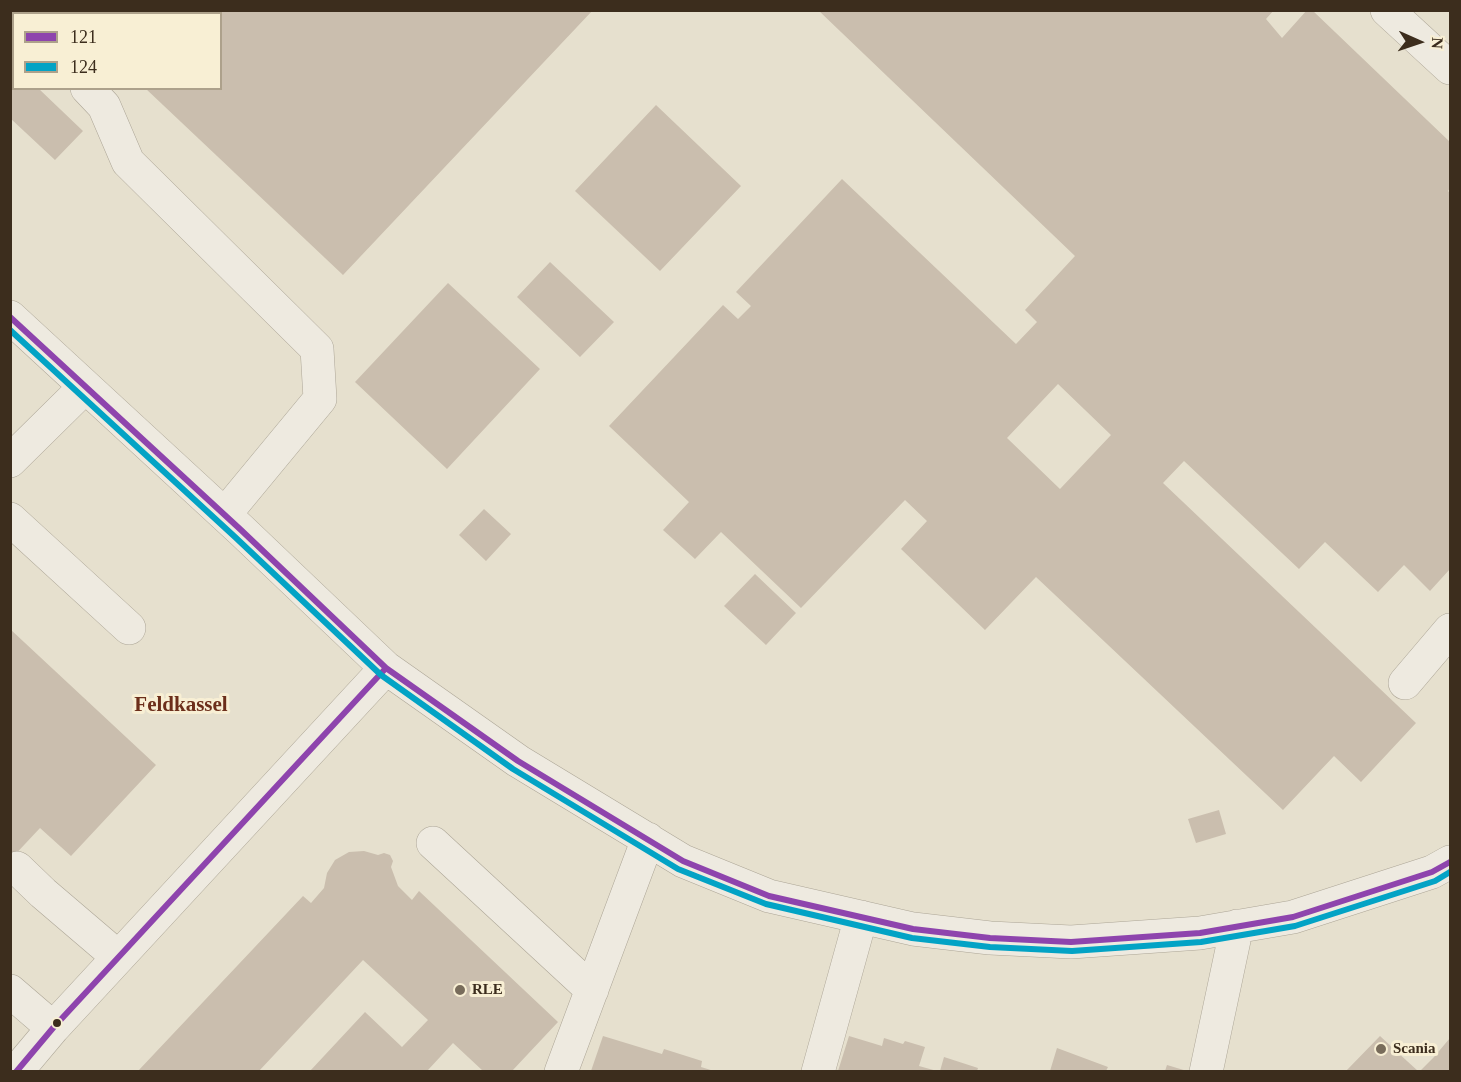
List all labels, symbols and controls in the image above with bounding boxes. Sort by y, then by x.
legend [12,12,222,90]
north arrow [1389,12,1449,72]
text: 121 [70,27,97,47]
text: N [1429,37,1446,49]
text: 124 [70,57,97,77]
district label: Feldkassel [134,693,228,719]
place label: RLE [472,981,503,999]
marker: RLE [453,983,467,997]
unlabelled marker [51,1017,63,1029]
place label: Scania [1393,1040,1436,1058]
marker: Scania [1374,1042,1388,1056]

